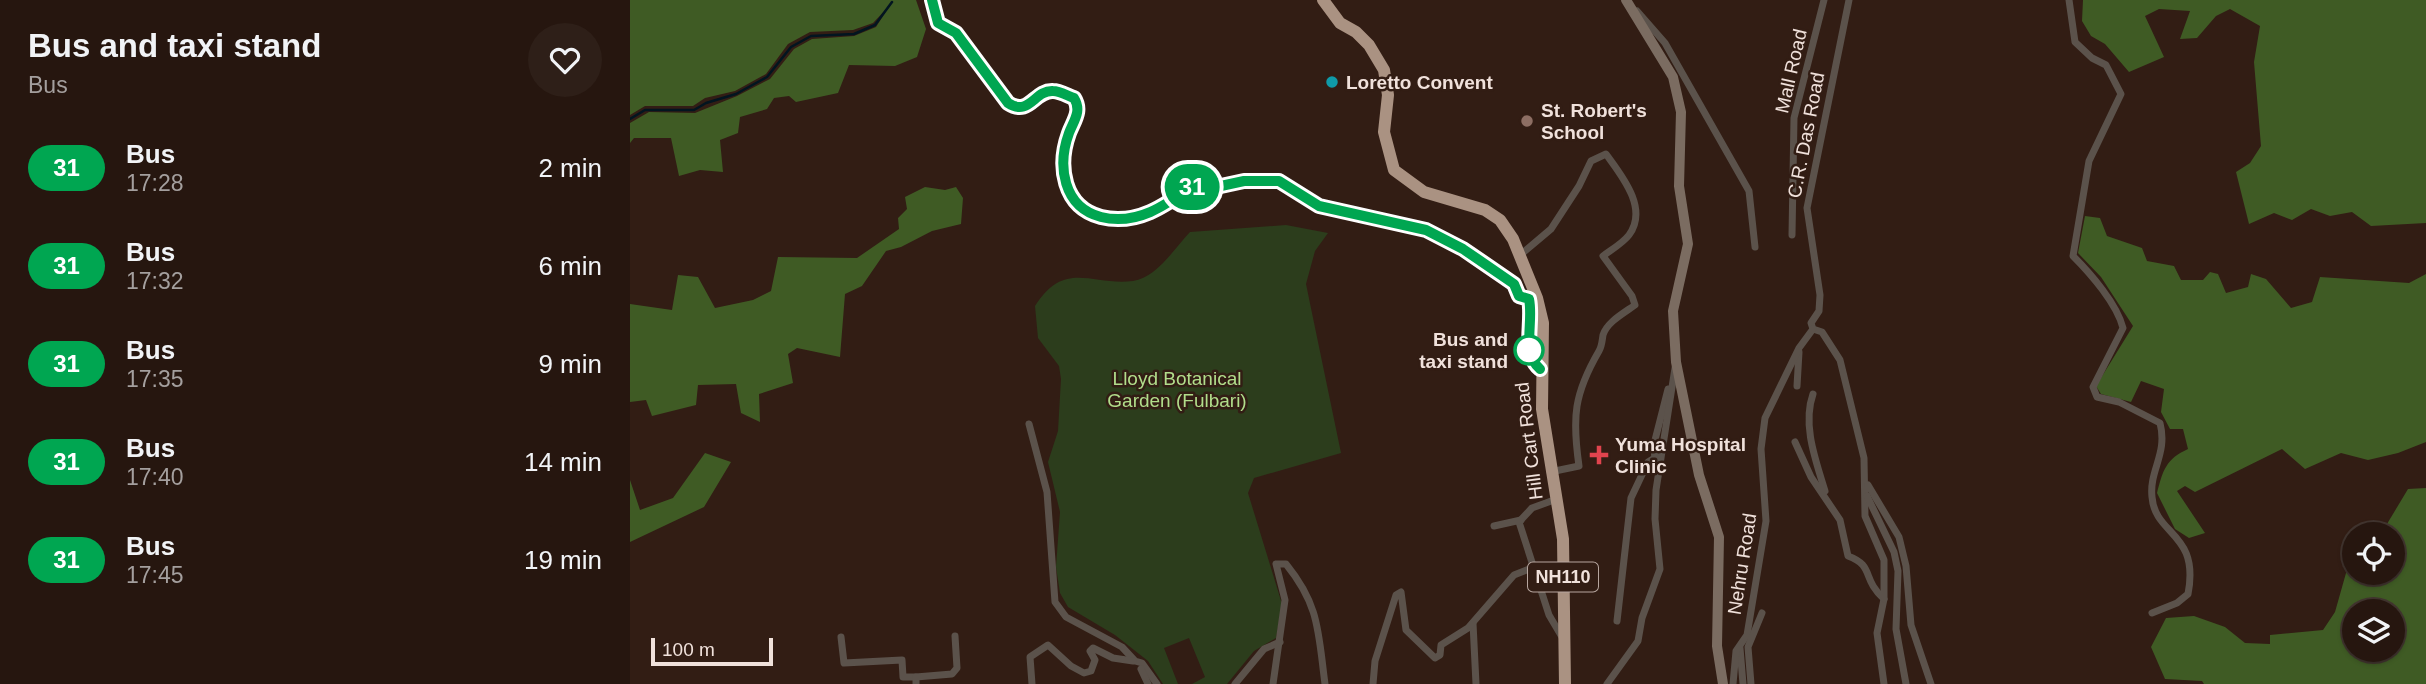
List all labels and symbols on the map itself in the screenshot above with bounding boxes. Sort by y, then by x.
street label: Mall Road [1771,27,1811,115]
street label: C.R. Das Road [1784,70,1828,200]
place label: Loretto Convent [1346,72,1493,93]
marker: Loretto Convent [1324,74,1340,90]
place label: St. Robert's School [1541,100,1647,143]
marker: St. Robert's School [1519,113,1535,129]
line badge: 31 [1160,164,1224,210]
place label: Bus and taxi stand [1419,329,1508,372]
marker: Bus and taxi stand [1514,335,1544,365]
park label: Lloyd Botanical Garden (Fulbari) [1107,368,1247,411]
street label: Hill Cart Road [1511,381,1547,501]
place label: Yuma Hospital Clinic [1615,434,1746,477]
marker: Yuma Hospital Clinic [1589,445,1609,465]
street label: Nehru Road [1724,512,1760,616]
road number: NH110 [1528,562,1598,592]
scale bar [651,635,774,667]

